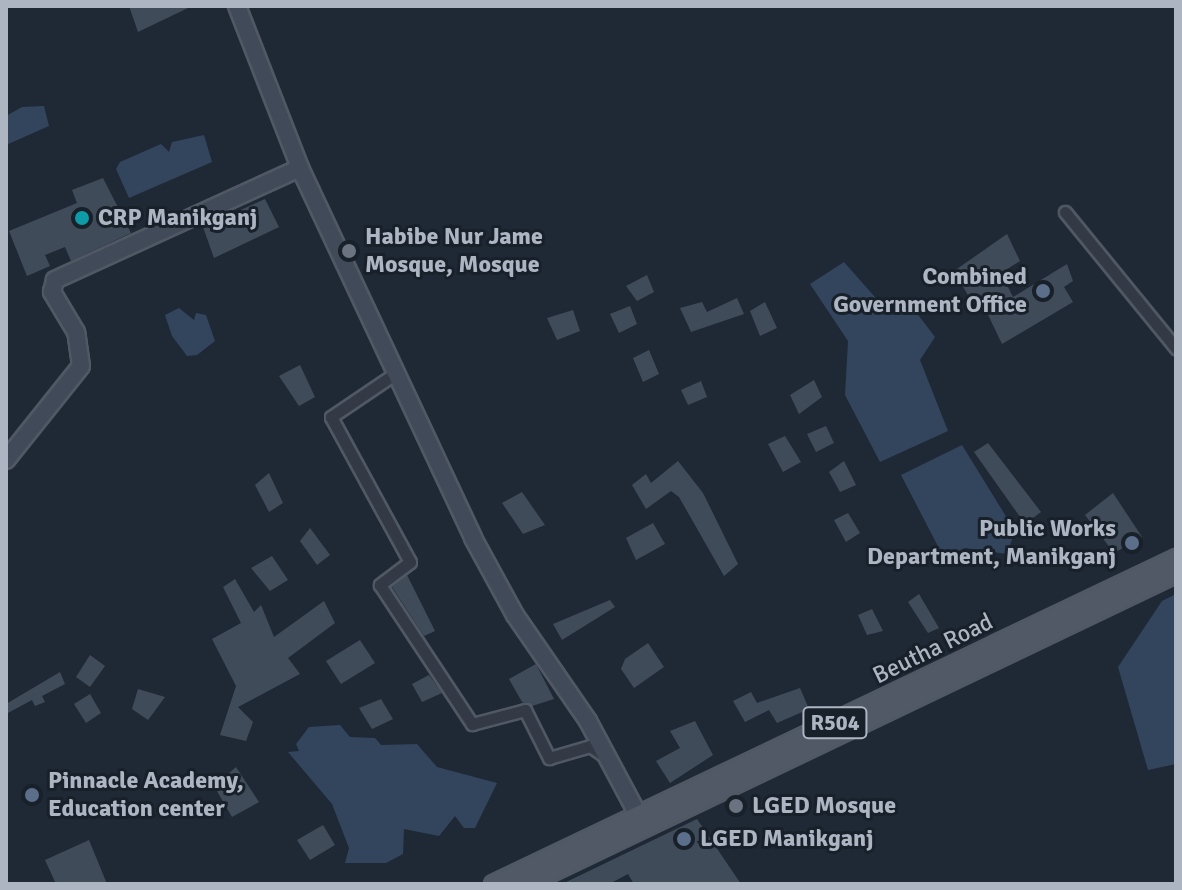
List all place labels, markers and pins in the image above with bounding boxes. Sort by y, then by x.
place label: CRP Manikganj [98,204,257,232]
marker: CRP Manikganj [73,209,91,227]
place label: Habibe Nur Jame Mosque, Mosque [365,223,543,279]
marker: Habibe Nur Jame Mosque, Mosque [340,242,358,260]
place label: Combined Government Office [833,263,1027,319]
marker: Combined Government Office [1034,282,1052,300]
place label: Public Works Department, Manikganj [867,515,1116,571]
marker: Public Works Department, Manikganj [1123,534,1141,552]
place label: Pinnacle Academy, Education center [48,767,244,823]
marker: Pinnacle Academy, Education center [23,786,41,804]
place label: LGED Mosque [752,792,896,820]
marker: LGED Mosque [727,797,745,815]
place label: LGED Manikganj [700,825,873,853]
marker: LGED Manikganj [675,830,693,848]

